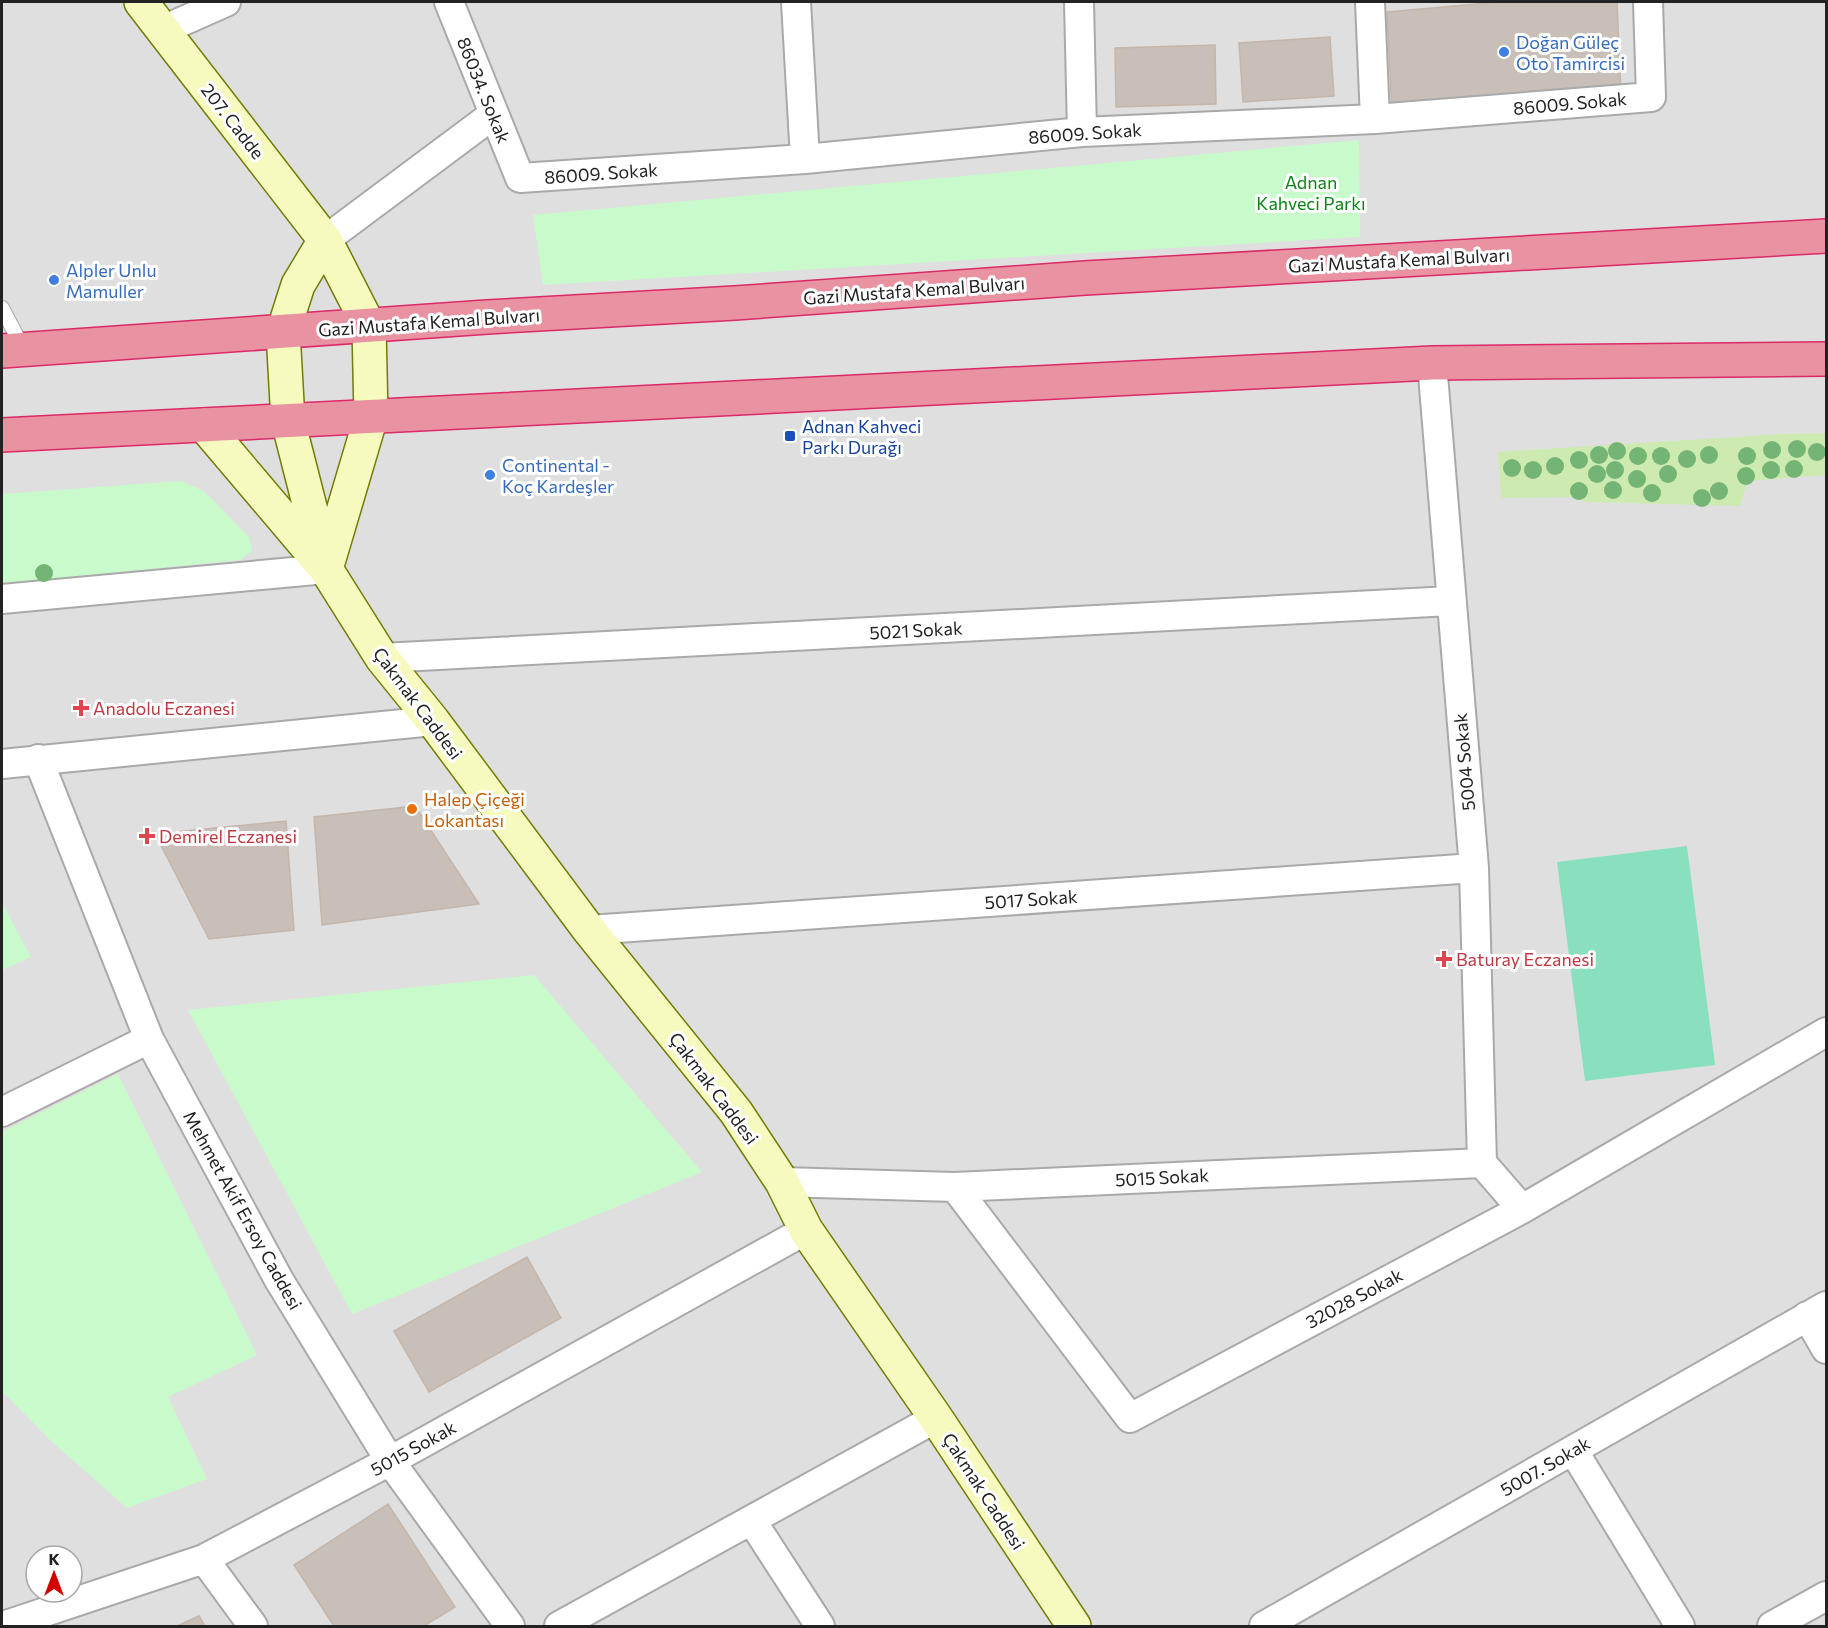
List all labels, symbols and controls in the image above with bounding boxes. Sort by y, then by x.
place label: Doğan Güleç Oto Tamircisi [1516,31,1625,74]
street label: 86034. Sokak [453,34,515,146]
marker: Doğan Güleç Oto Tamircisi [1497,45,1511,59]
street label: 207. Cadde [197,79,269,163]
street label: 86009. Sokak [1512,87,1628,119]
street label: 86009. Sokak [1027,118,1143,148]
street label: 86009. Sokak [543,158,659,188]
park label: Adnan Kahveci Parkı [1256,171,1366,214]
street label: Gazi Mustafa Kemal Bulvarı [1287,243,1511,277]
place label: Alpler Unlu Mamuller [66,259,156,302]
street label: Gazi Mustafa Kemal Bulvarı [802,271,1026,309]
marker: Alpler Unlu Mamuller [47,273,61,287]
street label: Gazi Mustafa Kemal Bulvarı [317,303,541,341]
place label: Adnan Kahveci Parkı Durağı [802,415,921,458]
marker: Adnan Kahveci Parkı Durağı [783,429,797,443]
place label: Continental - Koç Kardeşler [502,454,614,497]
marker: Continental - Koç Kardeşler [483,468,497,482]
street label: 5021 Sokak [869,617,963,643]
street label: Çakmak Caddesi [369,643,467,763]
place label: Anadolu Eczanesi [93,697,235,719]
marker: Anadolu Eczanesi [74,701,88,715]
street label: 5004 Sokak [1449,712,1479,812]
place label: Halep Çiçeği Lokantası [424,788,525,831]
marker: Halep Çiçeği Lokantası [405,802,419,816]
place label: Demirel Eczanesi [159,825,297,847]
marker: Demirel Eczanesi [140,829,154,843]
street label: 5017 Sokak [984,885,1078,913]
place label: Baturay Eczanesi [1456,948,1594,970]
marker: Baturay Eczanesi [1437,952,1451,966]
street label: Çakmak Caddesi [665,1028,763,1148]
street label: Mehmet Akif Ersoy Caddesi [179,1107,307,1313]
street label: 5015 Sokak [1115,1164,1210,1190]
street label: 32028 Sokak [1302,1263,1406,1333]
street label: 5015 Sokak [367,1416,460,1480]
street label: Çakmak Caddesi [938,1429,1030,1553]
street label: 5007. Sokak [1496,1431,1594,1501]
north arrow [24,1544,84,1604]
text: K [48,1549,60,1568]

